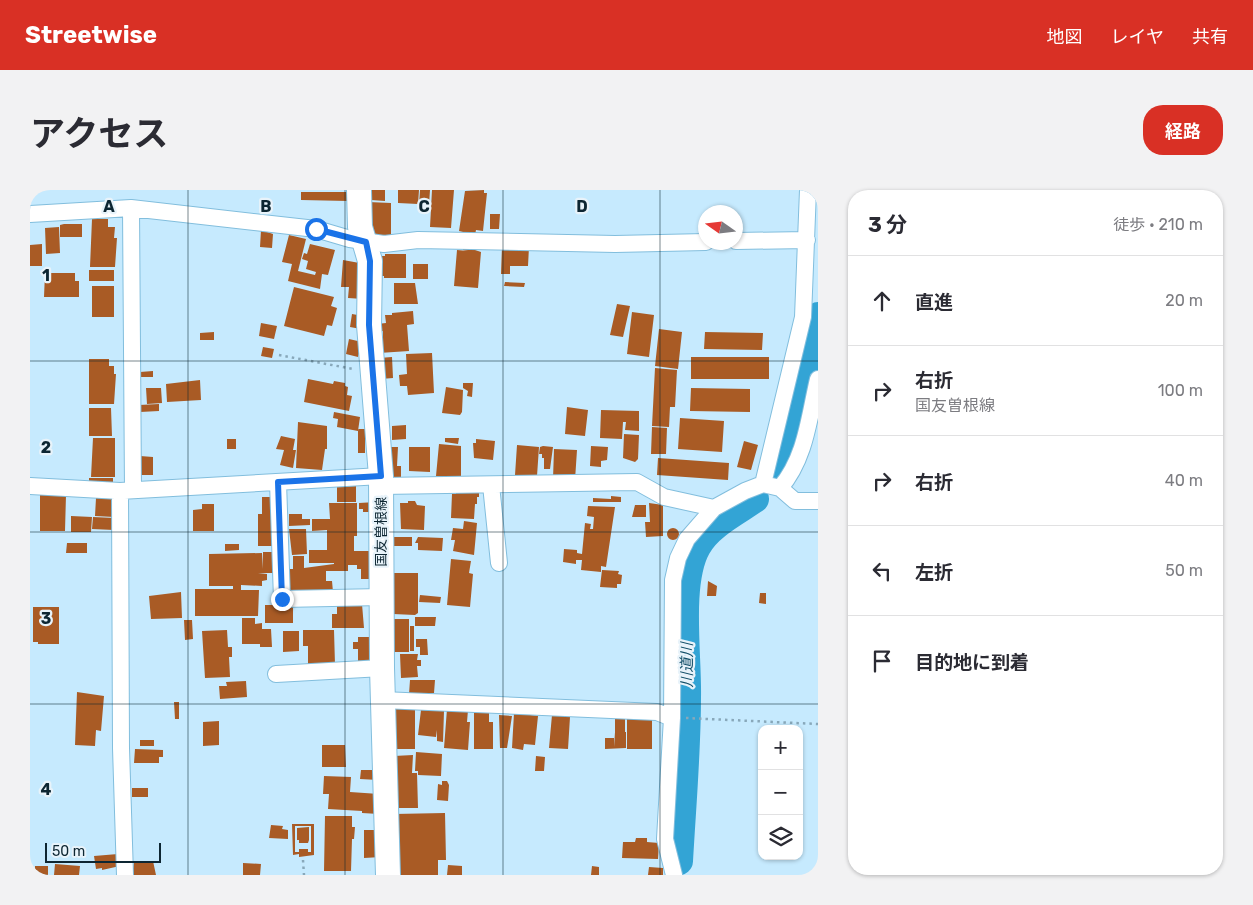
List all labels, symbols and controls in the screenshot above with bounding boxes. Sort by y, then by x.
text: Streetwise [25,21,157,49]
text: 地図 [1047,26,1083,48]
text: レイヤ [1111,26,1164,48]
text: 共有 [1192,26,1228,48]
button: 経路 [1143,105,1223,155]
text: アクセス [30,113,168,155]
text: A [103,197,115,216]
text: B [260,197,272,216]
text: C [418,197,430,216]
text: D [576,197,588,216]
north arrow [698,205,743,250]
text: 3 分 [868,212,907,237]
text: 徒歩 · 210 m [1113,215,1203,234]
route start [305,218,328,241]
text: 1 [42,266,50,285]
icon: ahead [868,287,896,315]
text: 直進 [915,291,953,314]
text: 20 m [1165,291,1203,310]
text: 右折 [915,369,953,392]
icon: right [868,377,896,405]
text: 100 m [1158,381,1203,400]
text: 国友曽根線 [915,396,995,415]
text: 2 [41,438,51,457]
icon: right [868,467,896,495]
text: 右折 [915,471,953,494]
text: 40 m [1165,471,1203,490]
street label: 国友曽根線 [373,497,390,567]
icon: left [868,557,896,585]
text: 左折 [915,561,953,584]
text: 50 m [1165,561,1203,580]
route end [271,588,294,611]
text: 3 [41,609,51,628]
water label: 川道川 [678,641,696,688]
icon: arrive [868,647,896,675]
text: 目的地に到着 [915,651,1029,674]
map controls [758,725,803,860]
button: + [758,725,803,770]
button: − [758,770,803,815]
text: 4 [41,780,52,799]
button: layers [758,815,803,860]
scale bar [45,840,161,863]
text: 50 m [52,843,85,860]

